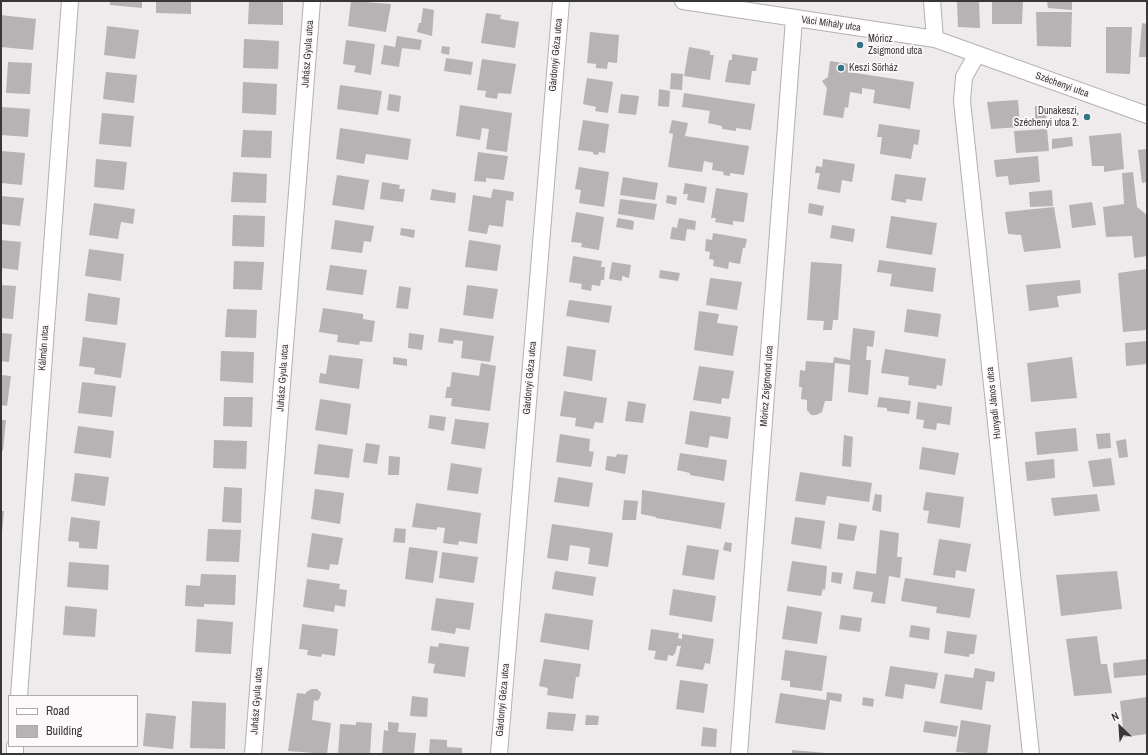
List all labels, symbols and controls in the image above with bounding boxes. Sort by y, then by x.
street label: Váci Mihály utca [800,14,862,34]
street label: Gárdonyi Géza utca [547,18,565,92]
street label: Juhász Gyula utca [300,20,316,88]
place label: Móricz Zsigmond utca [868,33,922,56]
marker: Móricz Zsigmond utca [855,40,865,50]
place label: Keszi Sörház [849,62,898,74]
marker: Keszi Sörház [836,63,846,73]
street label: Széchenyi utca [1034,70,1090,100]
place label: Dunakeszi, Széchenyi utca 2. [1014,105,1079,128]
marker: Dunakeszi, Széchenyi utca 2. [1082,112,1092,122]
street label: Kálmán utca [36,325,52,371]
street label: Gárdonyi Géza utca [521,341,539,415]
street label: Juhász Gyula utca [275,344,291,412]
street label: Móricz Zsigmond utca [758,345,776,427]
street label: Hunyadi János utca [984,366,1004,440]
street label: Gárdonyi Géza utca [494,663,512,737]
street label: Juhász Gyula utca [249,667,265,735]
legend [8,695,138,747]
text: Road [46,703,70,719]
north arrow [1100,707,1140,747]
text: N [1109,708,1121,724]
text: Building [46,723,82,739]

